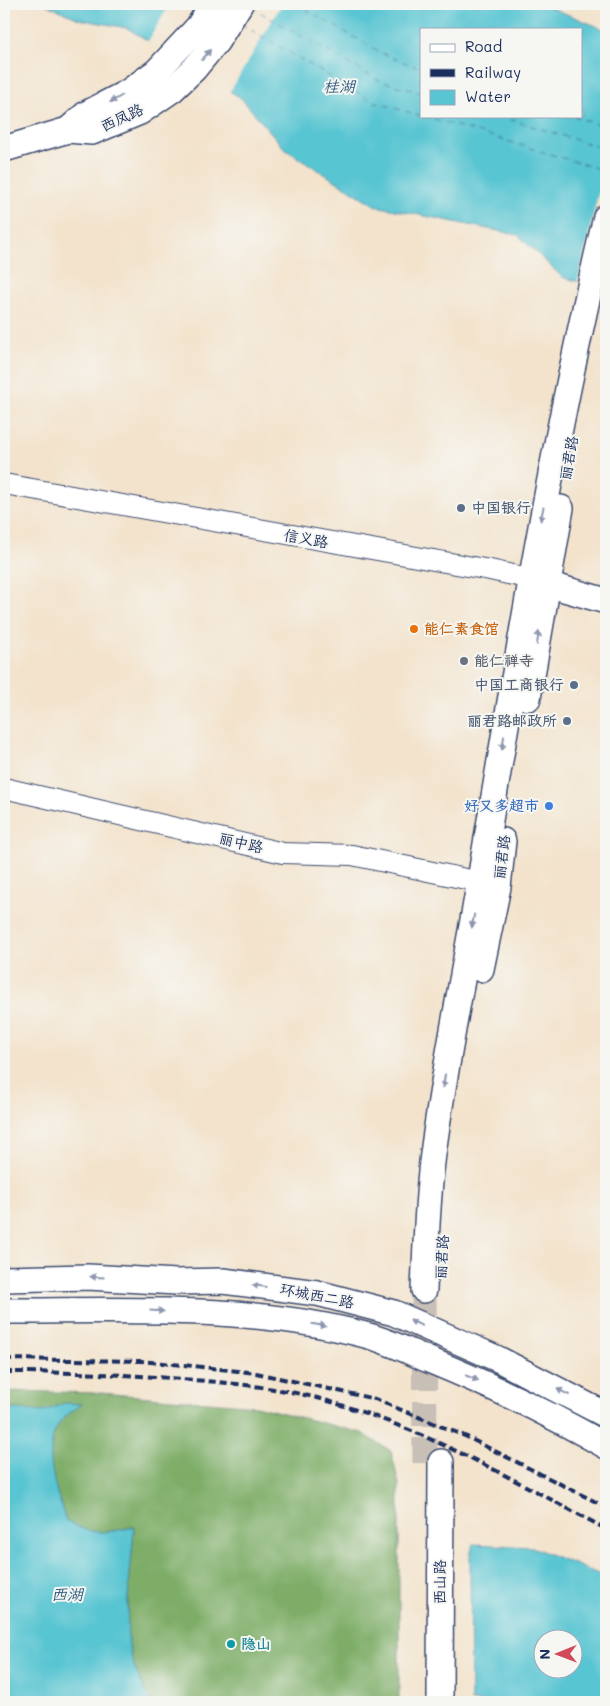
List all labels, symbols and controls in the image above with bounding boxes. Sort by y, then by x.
legend [420,28,582,118]
text: Road [465,36,502,56]
one-way arrow [200,49,211,62]
text: Railway [465,62,521,82]
water label: 桂湖 [323,75,357,96]
text: Water [465,86,511,106]
one-way arrow [110,94,123,103]
street label: 西凤路 [97,99,146,136]
street label: 丽君路 [554,434,582,482]
place label: 中国银行 [471,497,531,517]
marker: 中国银行 [455,502,467,514]
one-way arrow [538,507,546,523]
street label: 信义路 [282,524,330,552]
place label: 能仁素食馆 [424,618,499,638]
marker: 能仁素食馆 [408,623,420,635]
one-way arrow [535,629,543,645]
place label: 能仁禅寺 [474,650,534,670]
marker: 能仁禅寺 [458,655,470,667]
place label: 中国工商银行 [474,674,564,694]
marker: 中国工商银行 [568,679,580,691]
place label: 丽君路邮政所 [467,710,557,730]
marker: 丽君路邮政所 [561,715,573,727]
one-way arrow [499,736,507,752]
place label: 好又多超市 [464,795,539,815]
marker: 好又多超市 [543,800,555,812]
street label: 丽中路 [217,827,265,857]
street label: 丽君路 [488,833,514,880]
one-way arrow [469,913,477,929]
one-way arrow [440,1073,448,1089]
street label: 丽君路 [430,1234,452,1280]
one-way arrow [88,1273,104,1281]
street label: 环城西二路 [278,1278,356,1312]
one-way arrow [251,1282,267,1290]
one-way arrow [150,1308,166,1316]
one-way arrow [409,1318,423,1326]
one-way arrow [312,1322,328,1330]
one-way arrow [465,1374,480,1382]
one-way arrow [556,1388,570,1396]
street label: 西山路 [429,1559,449,1605]
water label: 西湖 [51,1583,85,1604]
north arrow [532,1628,582,1678]
place label: 隐山 [241,1633,271,1653]
marker: 隐山 [225,1638,237,1650]
text: N [535,1649,554,1660]

